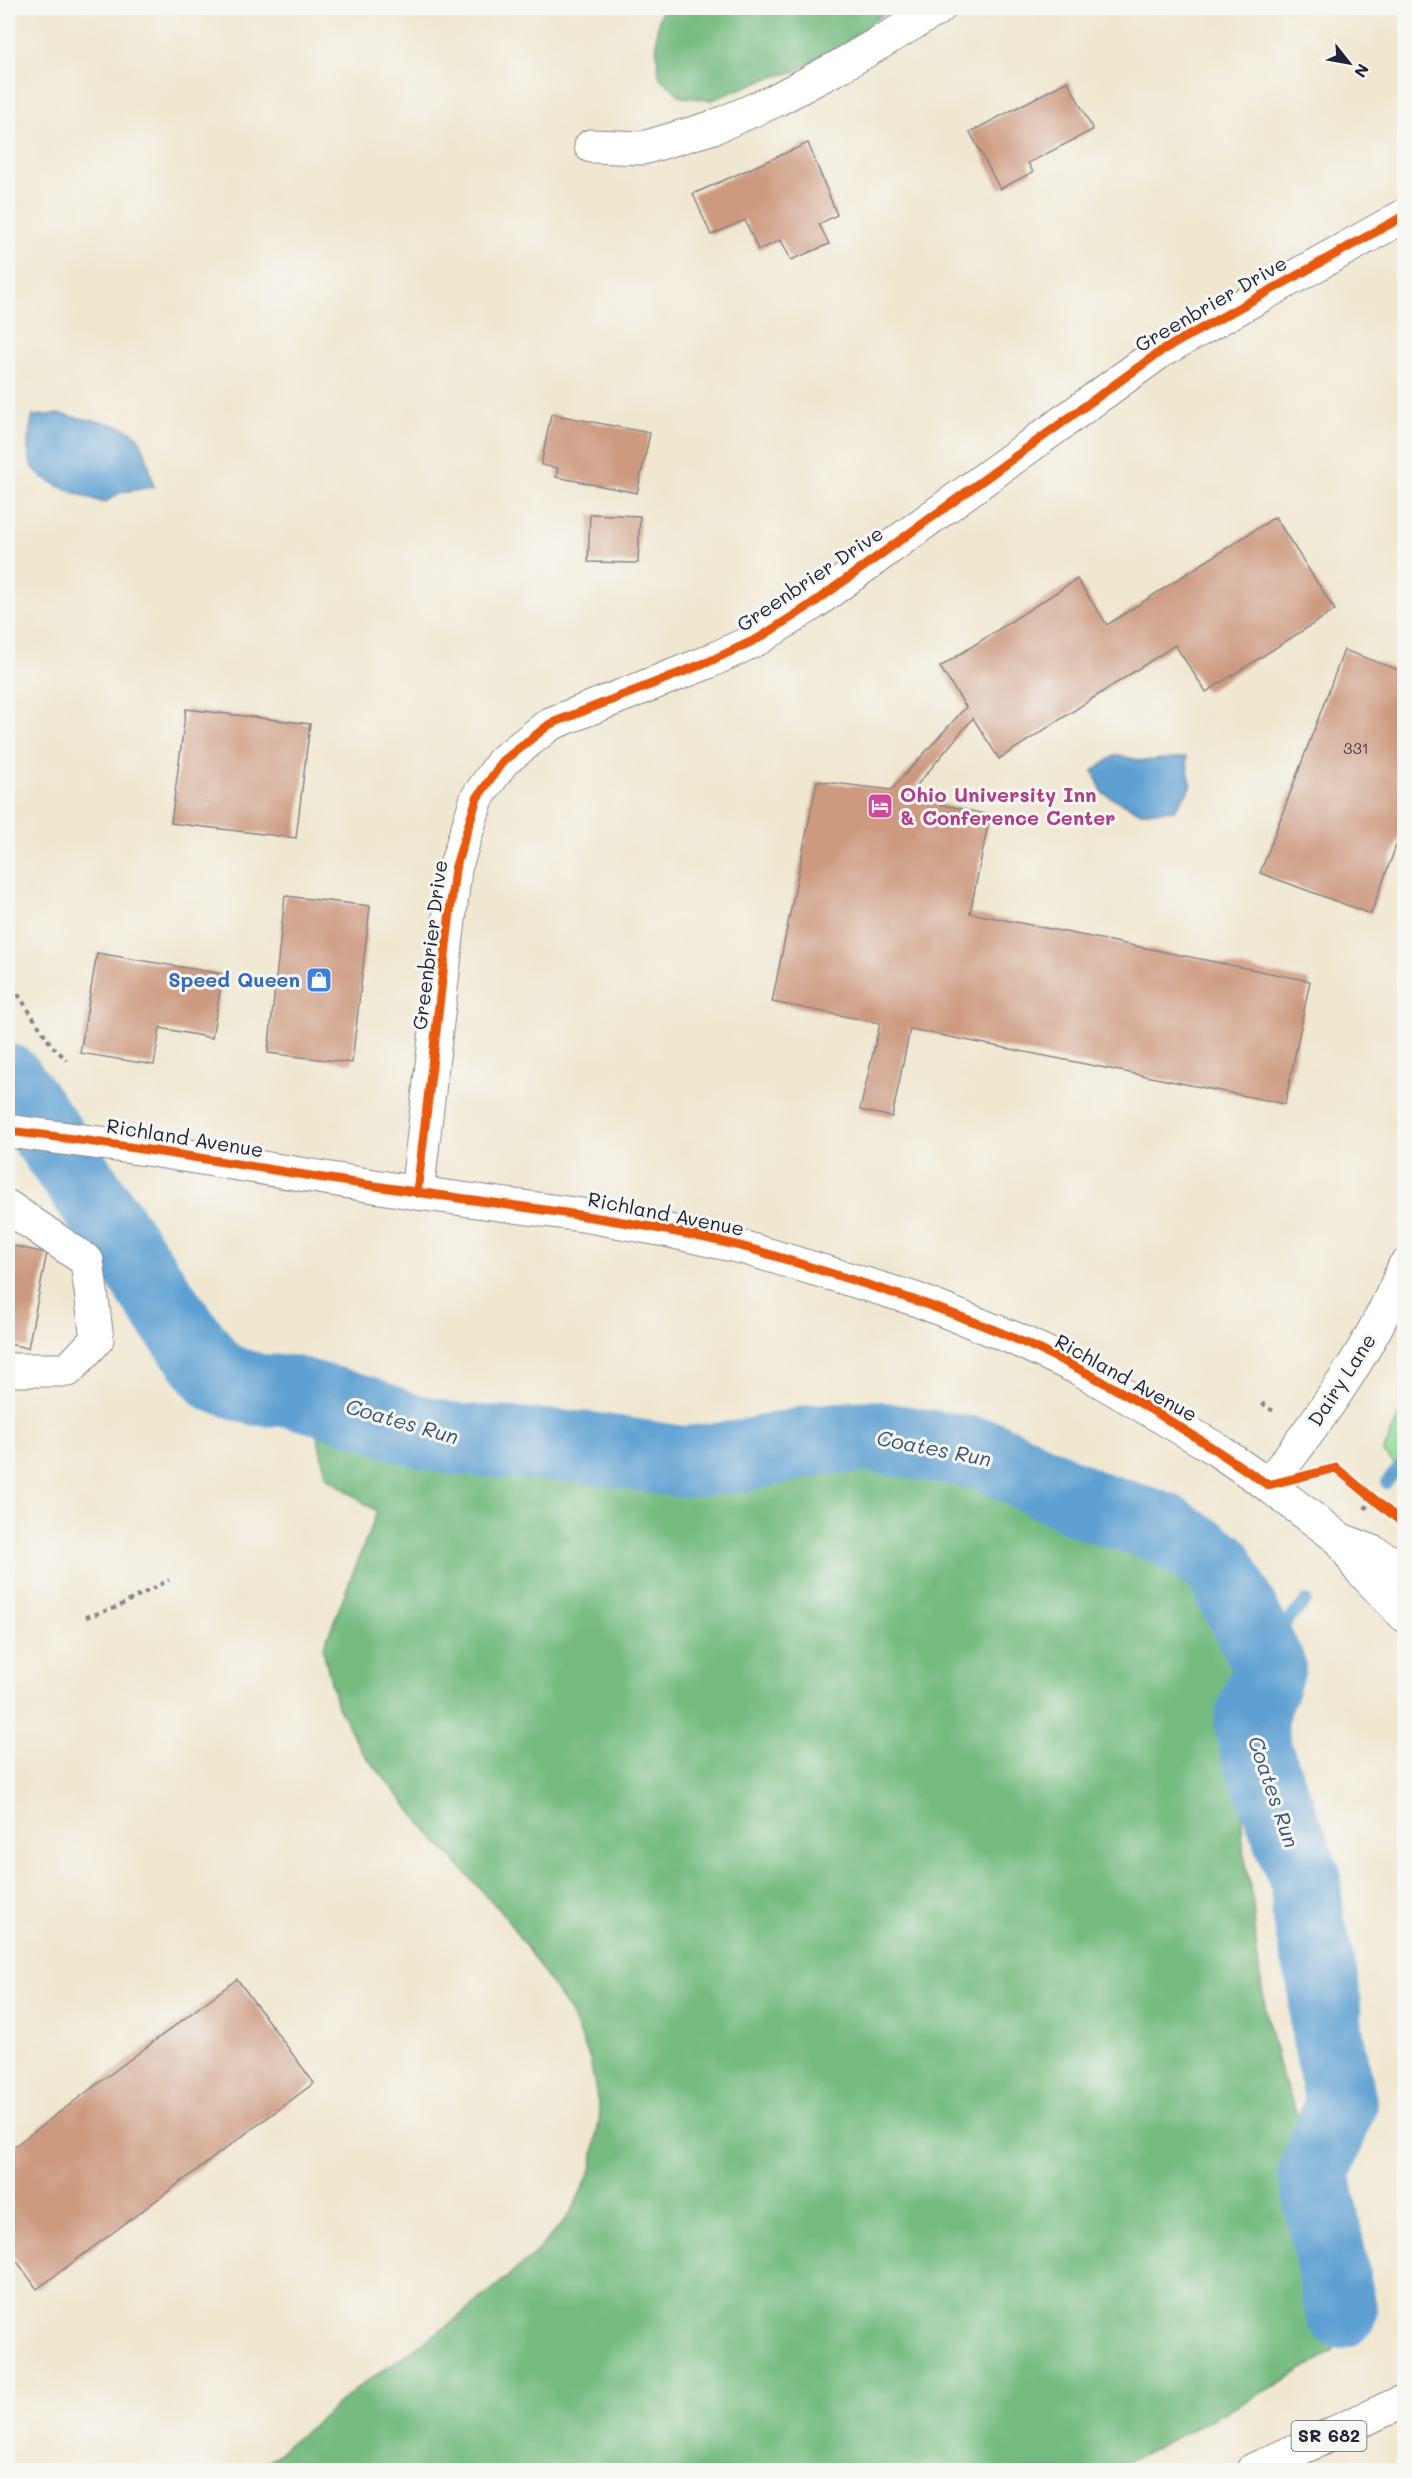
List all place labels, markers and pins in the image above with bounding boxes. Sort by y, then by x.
place label: Ohio University Inn & Conference Center [900,781,1115,830]
hotel icon: Ohio University Inn & Conference Center [865,791,895,821]
shop icon: Speed Queen [304,965,334,995]
place label: Speed Queen [168,966,300,992]

